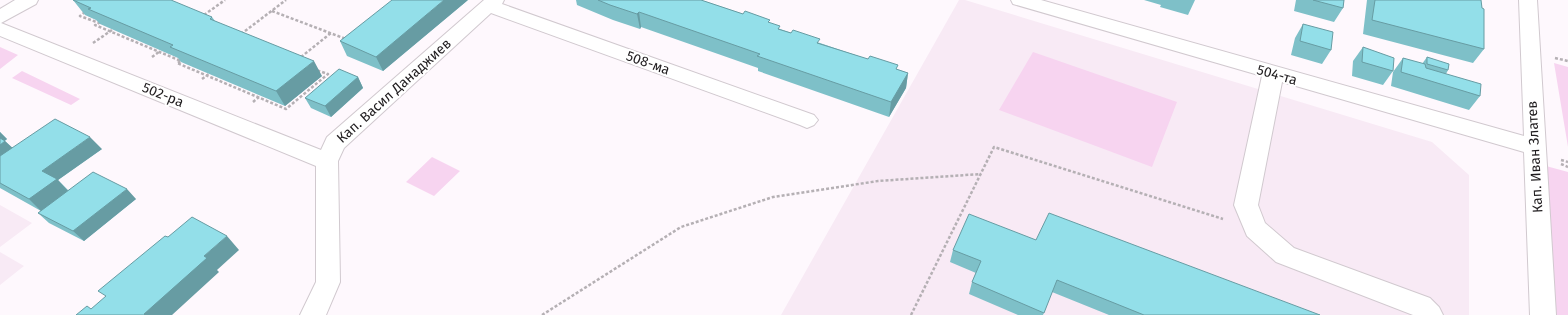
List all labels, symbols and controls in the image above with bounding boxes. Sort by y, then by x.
street label: Кап. Васил Данаджиев [333,35,455,147]
street label: 508-ма [624,47,672,79]
street label: 504-та [1255,61,1299,89]
street label: 502-ра [140,79,186,111]
street label: Кап. Иван Златев [1524,100,1546,213]

